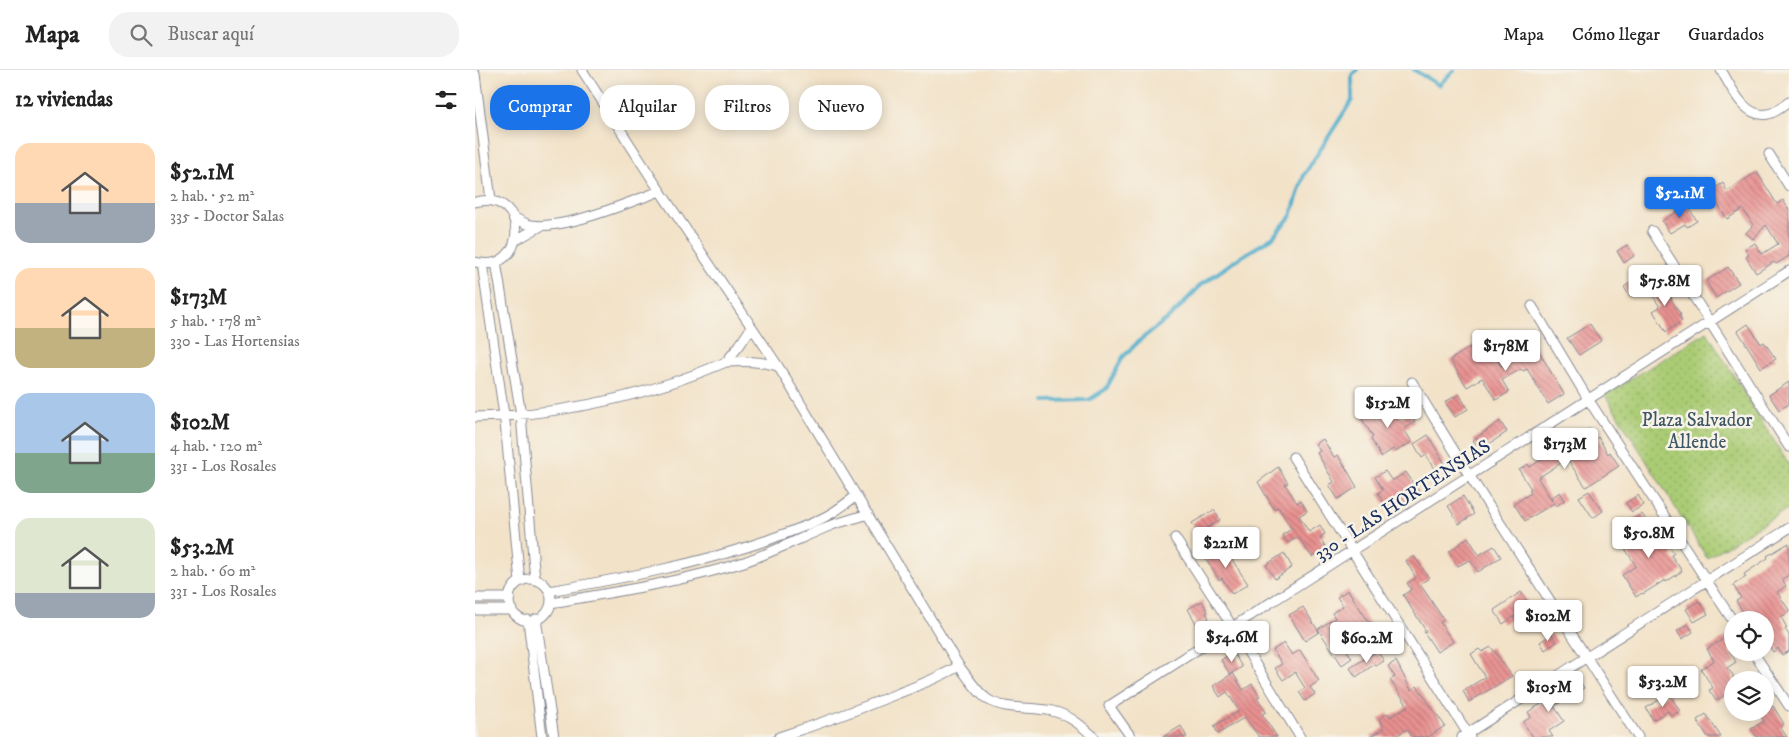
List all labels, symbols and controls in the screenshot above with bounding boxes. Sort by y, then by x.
search box [109,12,459,57]
text: Mapa [25,20,79,50]
icon: search [127,21,155,49]
text: Buscar aquí [167,23,254,46]
text: Mapa [1503,24,1544,46]
text: Cómo llegar [1572,24,1660,46]
text: Guardados [1688,24,1764,46]
chip: Comprar [490,85,590,130]
chip: Alquilar [600,85,695,130]
chip: Filtros [705,85,789,130]
chip: Nuevo [799,85,882,130]
icon: filters [432,86,460,114]
text: 12 viviendas [15,87,113,113]
text: $52.1M [170,160,234,186]
icon: home [55,163,115,223]
pin: $52.1M [1639,176,1721,219]
text: $52.1M [1655,183,1705,203]
text: 2 hab. · 52 m² [170,186,254,206]
text: 335 - Doctor Salas [170,206,284,226]
pin: $75.8M [1624,264,1706,307]
text: $75.8M [1640,271,1690,291]
text: $173M [170,285,227,311]
icon: home [55,288,115,348]
text: 5 hab. · 178 m² [170,311,261,331]
pin: $178M [1471,330,1541,372]
text: 330 - Las Hortensias [170,331,300,351]
text: $178M [1483,336,1529,356]
pin: $152M [1353,386,1423,429]
text: $152M [1366,393,1410,413]
park label: Plaza Salvador Allende [1642,409,1752,454]
text: $102M [170,410,230,436]
icon: home [55,413,115,473]
pin: $173M [1530,428,1600,470]
text: $173M [1543,434,1587,454]
street label: 330 - LAS HORTENSIAS [1311,435,1495,566]
text: 4 hab. · 120 m² [170,436,262,456]
text: 331 - Los Rosales [170,456,276,476]
pin: $50.8M [1608,516,1690,559]
text: $50.8M [1623,523,1675,543]
pin: $221M [1191,526,1261,569]
text: $221M [1204,533,1248,553]
text: $53.2M [170,535,234,561]
icon: home [55,538,115,598]
text: 2 hab. · 60 m² [170,561,256,581]
text: 331 - Los Rosales [170,581,276,601]
pin: $102M [1513,600,1583,642]
text: $102M [1525,606,1571,626]
map controls [1724,611,1774,721]
button: locate [1724,611,1774,661]
pin: $54.6M [1191,620,1273,663]
pin: $60.2M [1326,622,1408,664]
text: $54.6M [1206,627,1258,647]
text: $60.2M [1341,628,1393,648]
pin: $53.2M [1622,666,1704,708]
pin: $105M [1514,670,1584,713]
button: layers [1724,671,1774,721]
text: $53.2M [1639,672,1687,692]
text: $105M [1526,677,1572,697]

